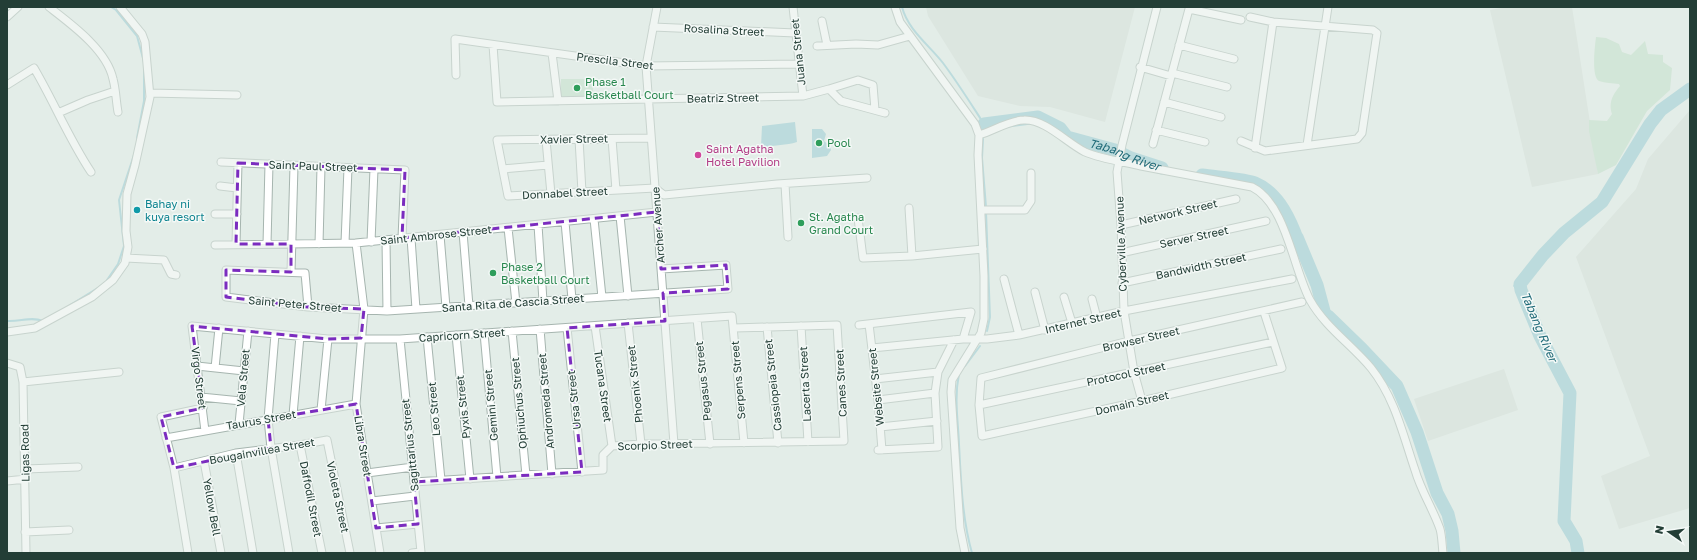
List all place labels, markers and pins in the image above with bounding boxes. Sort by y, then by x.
place label: Phase 1 Basketball Court [585,75,674,101]
marker: Phase 1 Basketball Court [572,83,582,93]
place label: Pool [827,136,851,149]
marker: Pool [814,138,824,148]
place label: Saint Agatha Hotel Pavilion [706,142,780,168]
marker: Saint Agatha Hotel Pavilion [693,150,703,160]
place label: Bahay ni kuya resort [145,197,205,223]
marker: Bahay ni kuya resort [132,205,142,215]
place label: St. Agatha Grand Court [809,210,873,236]
marker: St. Agatha Grand Court [796,218,806,228]
place label: Phase 2 Basketball Court [501,260,590,286]
marker: Phase 2 Basketball Court [488,268,498,278]

